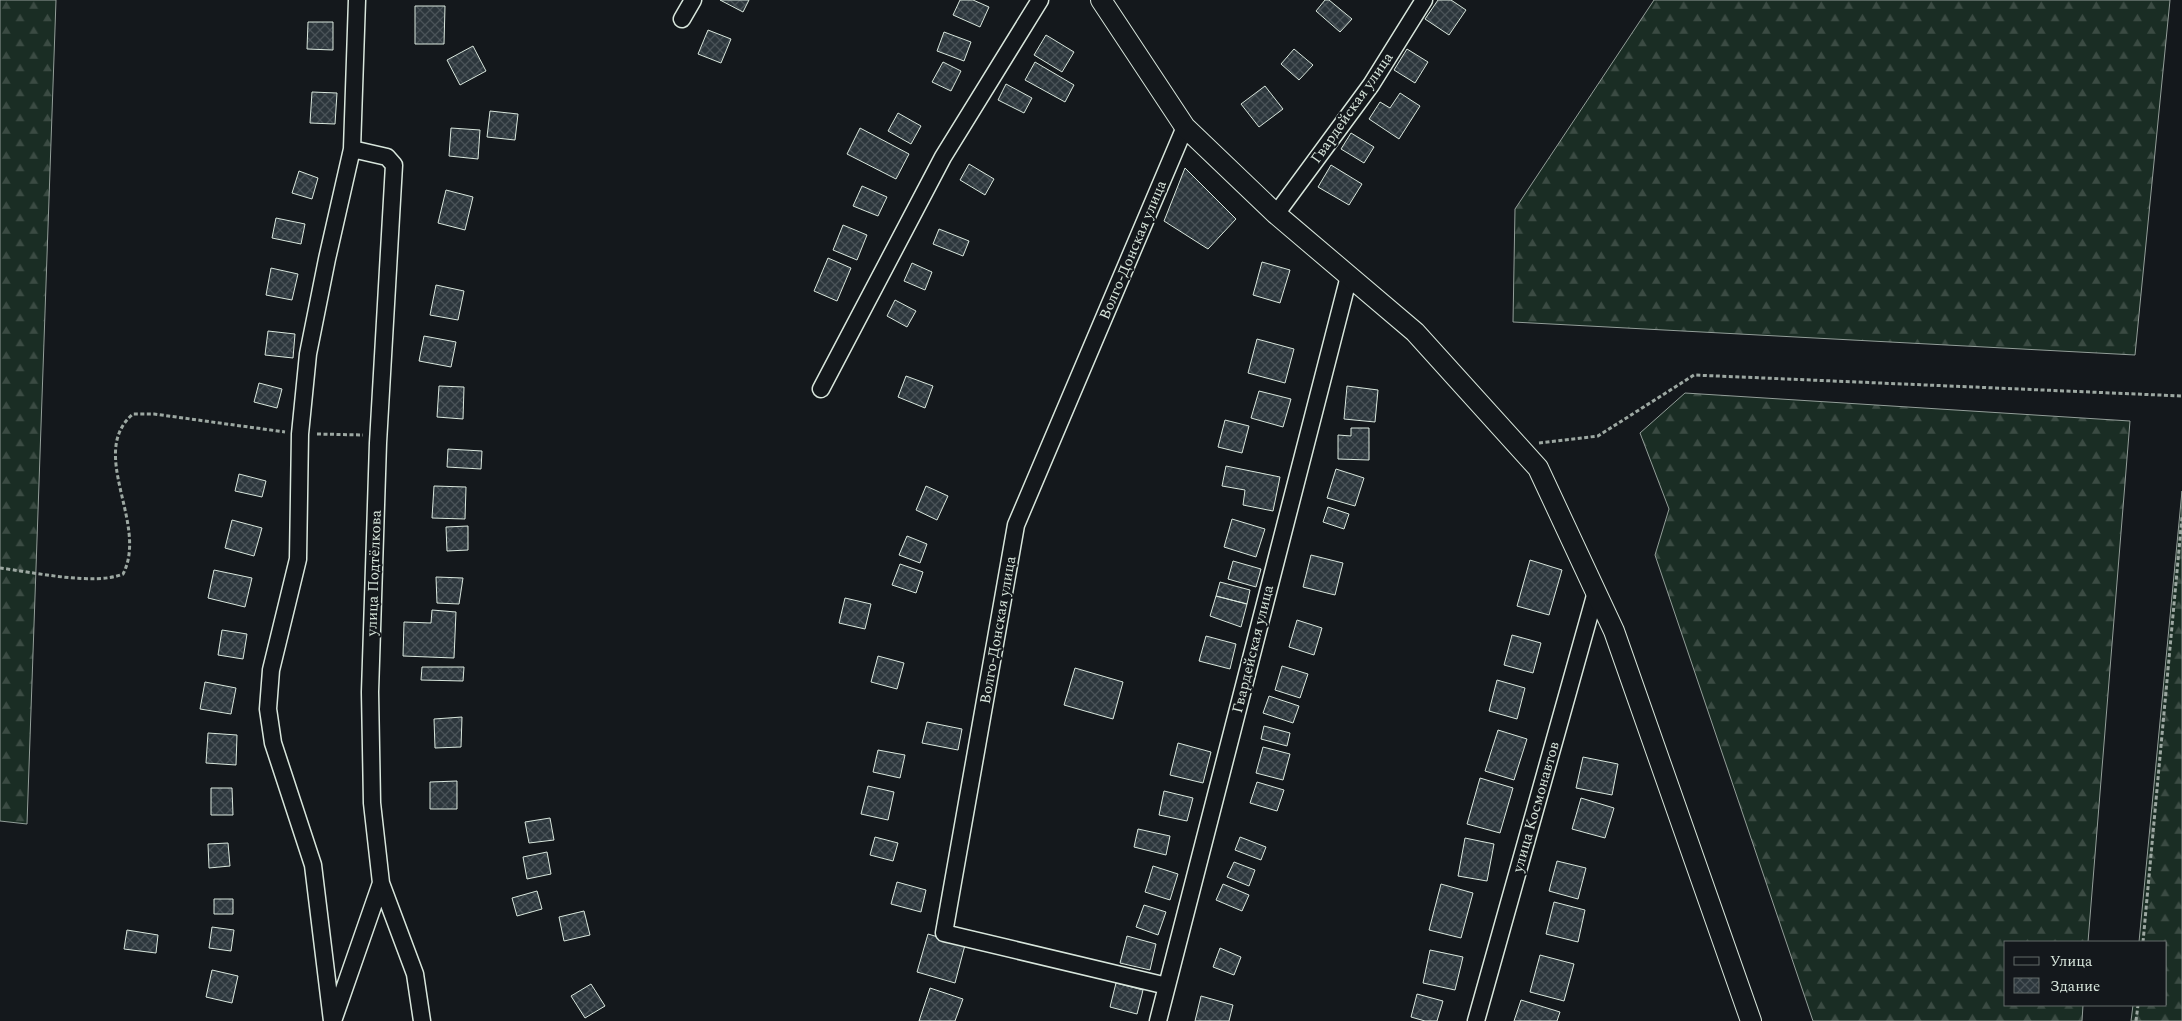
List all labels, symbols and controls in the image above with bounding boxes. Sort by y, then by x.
street label: Гвардейская улица [1305,47,1399,168]
street label: Волго-Донская улица [1093,176,1173,323]
street label: улица Подтёлкова [360,509,388,637]
street label: Волго-Донская улица [974,554,1022,706]
street label: Гвардейская улица [1226,582,1280,715]
street label: улица Космонавтов [1506,738,1566,876]
legend [2004,941,2167,1006]
text: Улица [2050,950,2093,973]
text: Здание [2050,975,2100,998]

